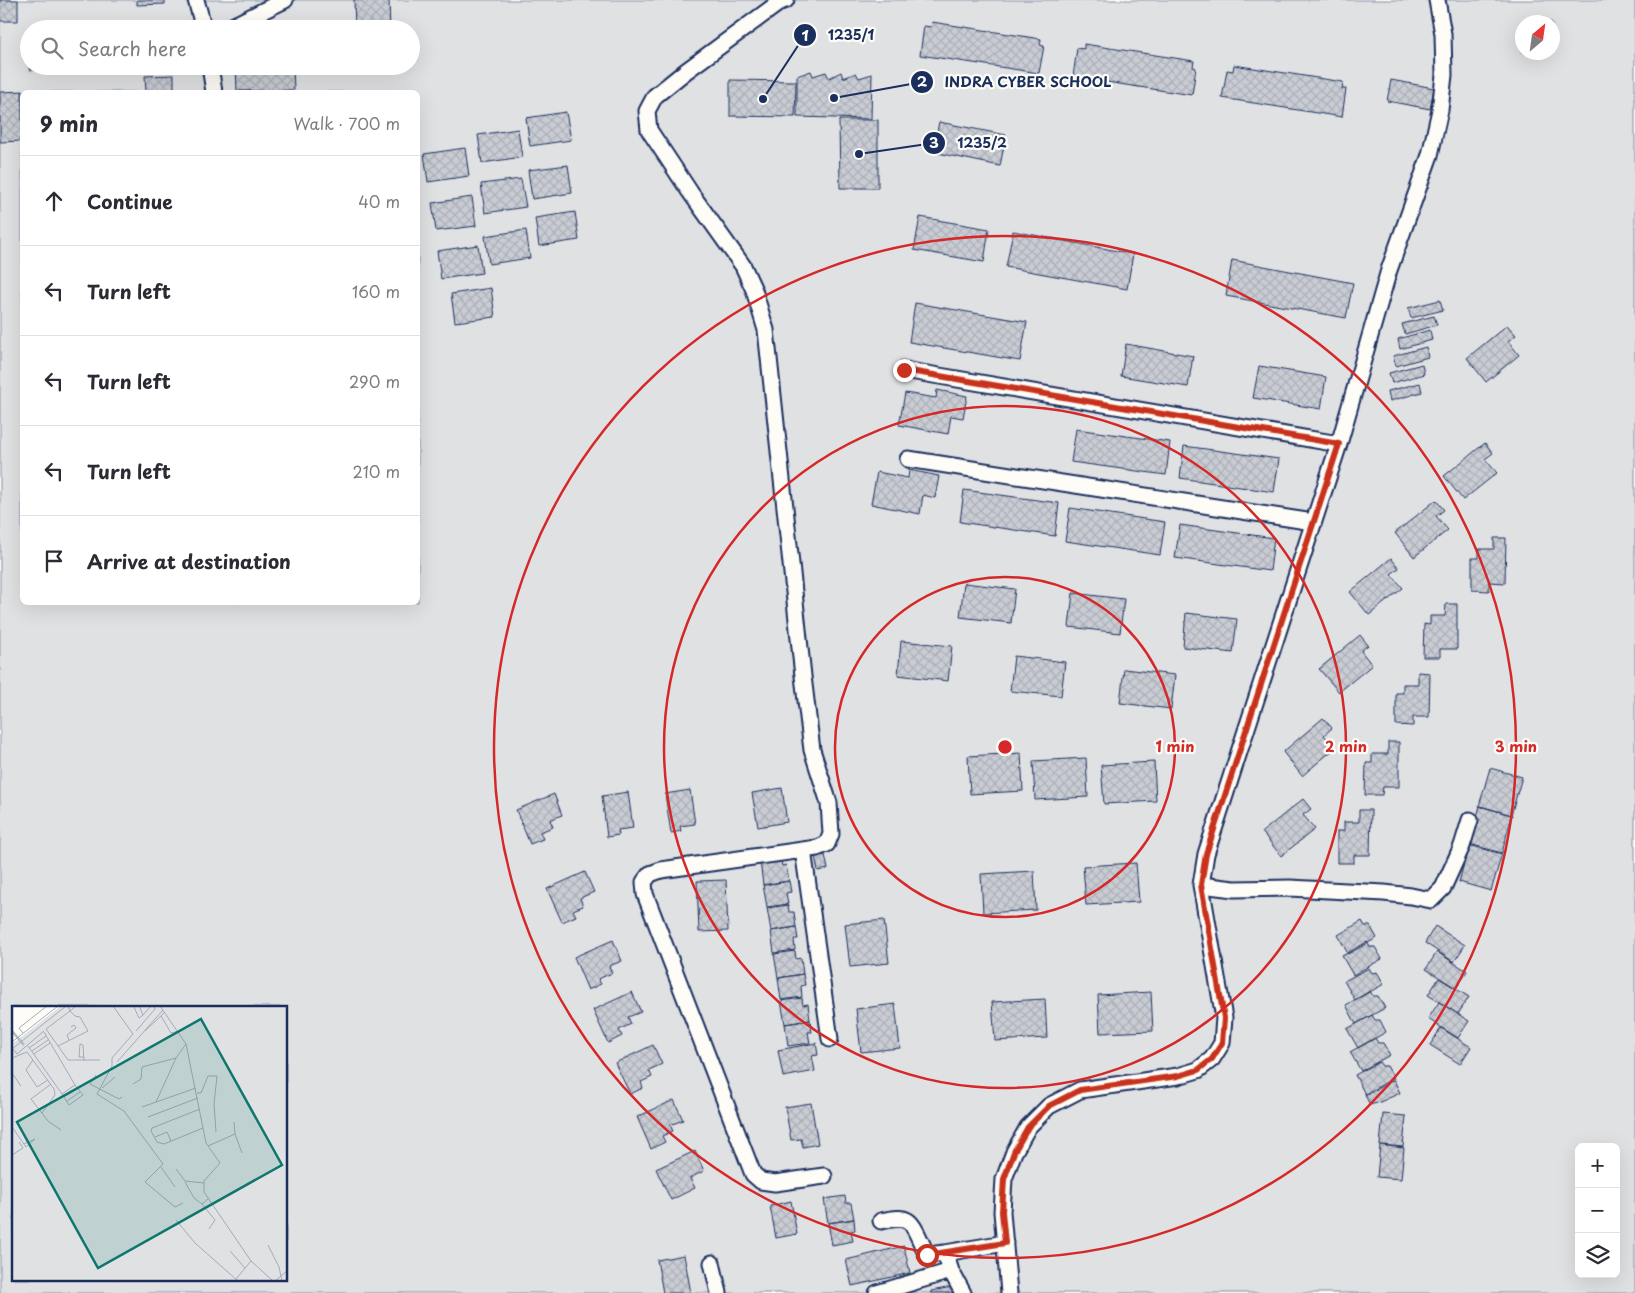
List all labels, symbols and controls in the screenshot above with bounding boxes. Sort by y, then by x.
north arrow [1515,15,1560,60]
search box [20,20,420,75]
callout: 1235/1 [793,21,884,50]
text: 1 [801,23,809,46]
text: 1235/1 [828,24,875,45]
icon: search [38,34,66,62]
text: Search here [78,34,187,62]
callout: INDRA CYBER SCHOOL [910,67,1121,96]
text: 2 [917,69,928,92]
text: INDRA CYBER SCHOOL [945,71,1111,92]
text: 9 min [40,107,98,139]
text: Walk · 700 m [293,111,400,135]
callout: 1235/2 [922,128,1016,157]
text: 3 [929,130,939,153]
text: 1235/2 [957,132,1007,153]
icon: ahead [40,187,68,215]
text: Continue [87,187,173,215]
text: 40 m [358,189,400,213]
icon: left [40,277,68,305]
text: Turn left [87,277,171,305]
text: 160 m [352,279,400,303]
route end [893,359,916,382]
icon: left [40,367,68,395]
text: Turn left [87,367,171,395]
text: 290 m [349,369,400,393]
icon: left [40,457,68,485]
text: Turn left [87,457,171,485]
text: 210 m [352,459,400,483]
icon: arrive [40,547,68,575]
text: Arrive at destination [87,547,291,575]
text: 1 min [1156,734,1194,757]
text: 2 min [1325,734,1367,757]
text: 3 min [1495,734,1537,757]
centre of rings [996,738,1014,756]
inset map [12,1006,288,1280]
map controls [1575,1143,1620,1278]
button: + [1575,1143,1620,1188]
button: − [1575,1188,1620,1233]
button: layers [1575,1233,1620,1278]
route start [916,1244,939,1267]

